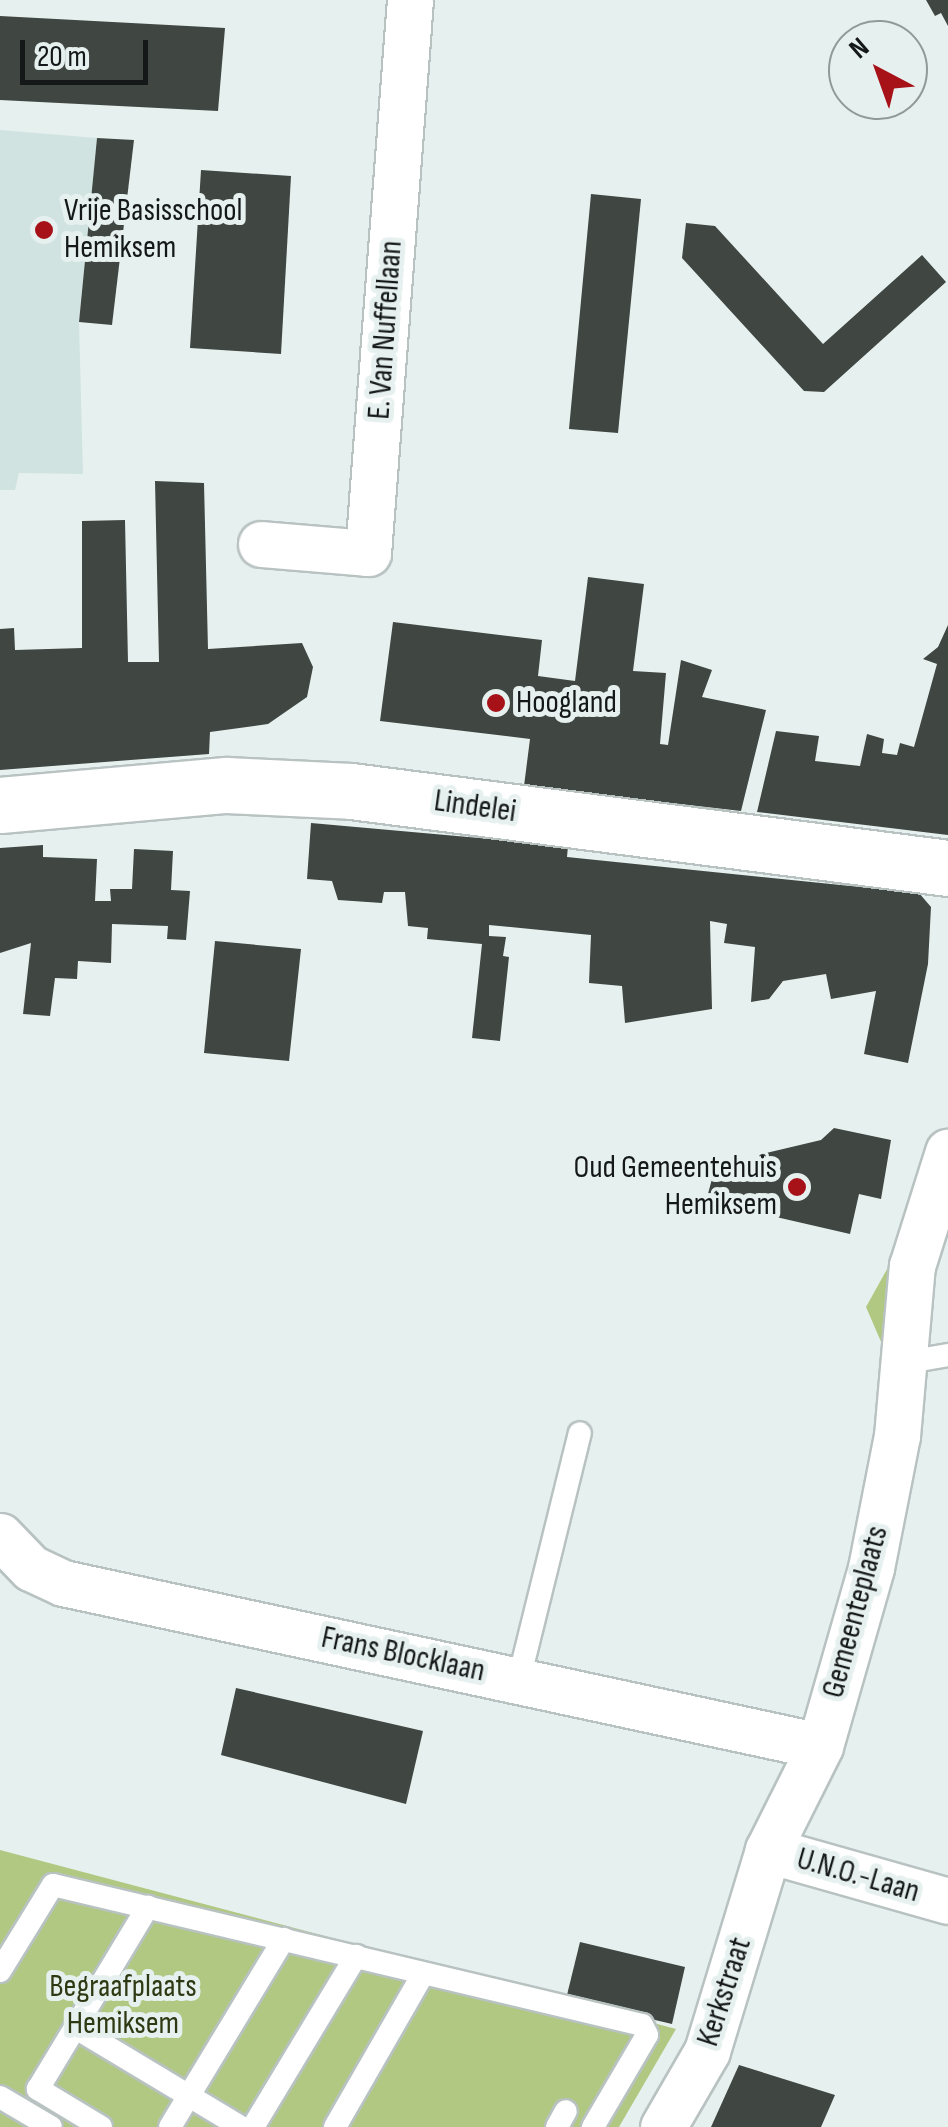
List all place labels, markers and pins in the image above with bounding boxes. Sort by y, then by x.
place label: Vrije Basisschool Hemiksem [64,193,242,268]
marker: Vrije Basisschool Hemiksem [33,219,55,241]
place label: Hoogland [516,684,617,722]
marker: Hoogland [485,692,507,714]
place label: Oud Gemeentehuis Hemiksem [573,1150,777,1225]
marker: Oud Gemeentehuis Hemiksem [786,1176,808,1198]

